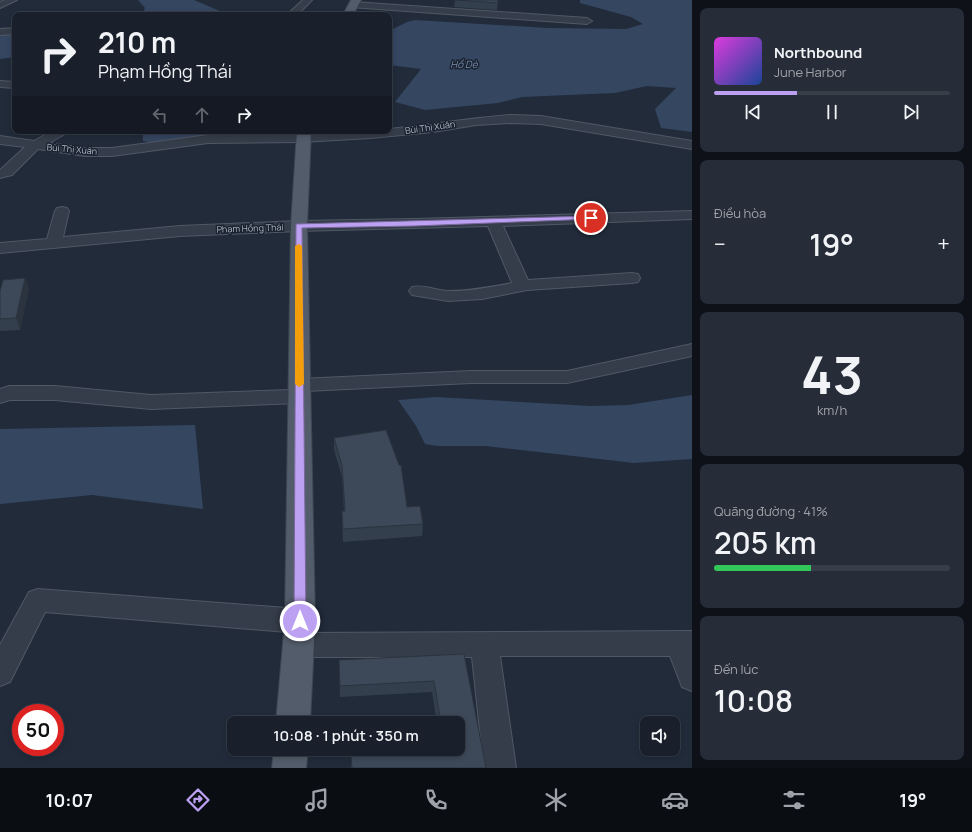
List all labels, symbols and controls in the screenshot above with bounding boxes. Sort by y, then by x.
text: 210 m [98,23,176,61]
icon: right [32,28,84,80]
text: Northbound [774,42,862,63]
water label: Hồ Dè [450,57,479,71]
text: Phạm Hồng Thái [98,59,232,83]
text: June Harbor [774,63,847,81]
icon: previous [742,101,764,123]
icon: pause [821,101,843,123]
icon: next [900,101,922,123]
icon: left [149,104,171,126]
icon: ahead [191,104,213,126]
icon: right [233,104,255,126]
street label: Bùi Thị Xuân [404,117,456,137]
street label: Bùi Thị Xuân [46,140,98,158]
pin [574,201,608,235]
text: Điều hòa [714,204,766,222]
icon: arrive [580,207,602,229]
street label: Phạm Hồng Thái [216,220,284,236]
text: 19° [809,224,854,265]
text: − [714,229,726,259]
text: + [937,229,950,259]
text: 43 [801,339,863,410]
text: km/h [817,401,847,419]
text: Quãng đường · 41% [714,502,828,520]
text: 205 km [714,522,817,563]
position arrow [279,600,321,642]
text: Đến lúc [714,660,758,678]
text: 10:08 [714,680,793,721]
speed limit sign: 50 [12,704,64,756]
map controls [640,716,680,756]
button: sound [640,716,680,756]
text: 10:08 · 1 phút · 350 m [273,725,419,746]
icon: directions [184,786,212,814]
icon: music [303,786,331,814]
icon: phone [422,786,450,814]
icon: climate [542,786,570,814]
icon: car [661,786,689,814]
icon: filters [780,786,808,814]
text: 10:07 [46,788,93,812]
text: 19° [899,788,926,812]

